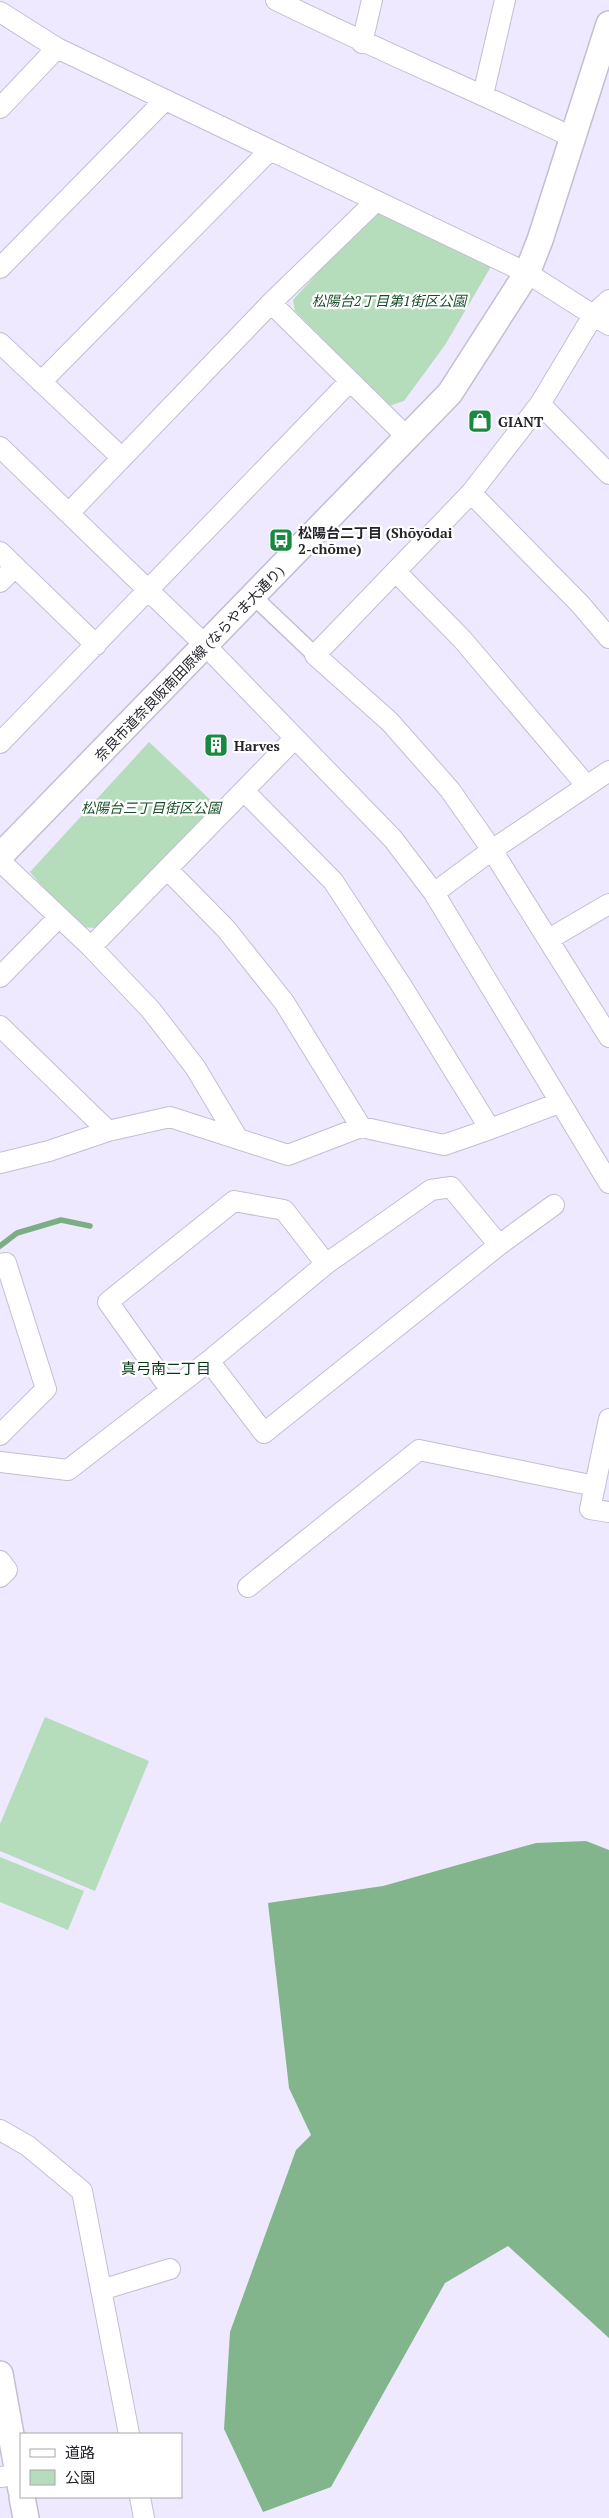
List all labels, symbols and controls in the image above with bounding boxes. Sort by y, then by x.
park label: 松陽台2丁目第1街区公園 [312,291,468,310]
shop icon: GIANT [467,408,493,434]
place label: GIANT [498,412,544,431]
place label: 松陽台二丁目 (Shōyōdai 2-chōme) [298,523,453,558]
bus stop icon: 松陽台二丁目 (Shōyōdai 2-chōme) [268,527,294,553]
street label: 奈良市道奈良阪南田原線 (ならやま大通り) [90,561,288,765]
building icon: Harves [203,732,229,758]
place label: Harves [234,736,280,755]
park label: 松陽台三丁目街区公園 [81,798,223,817]
district label: 真弓南二丁目 [121,1358,211,1378]
legend [20,2433,182,2498]
text: 道路 [65,2442,95,2462]
text: 公園 [65,2467,95,2487]

